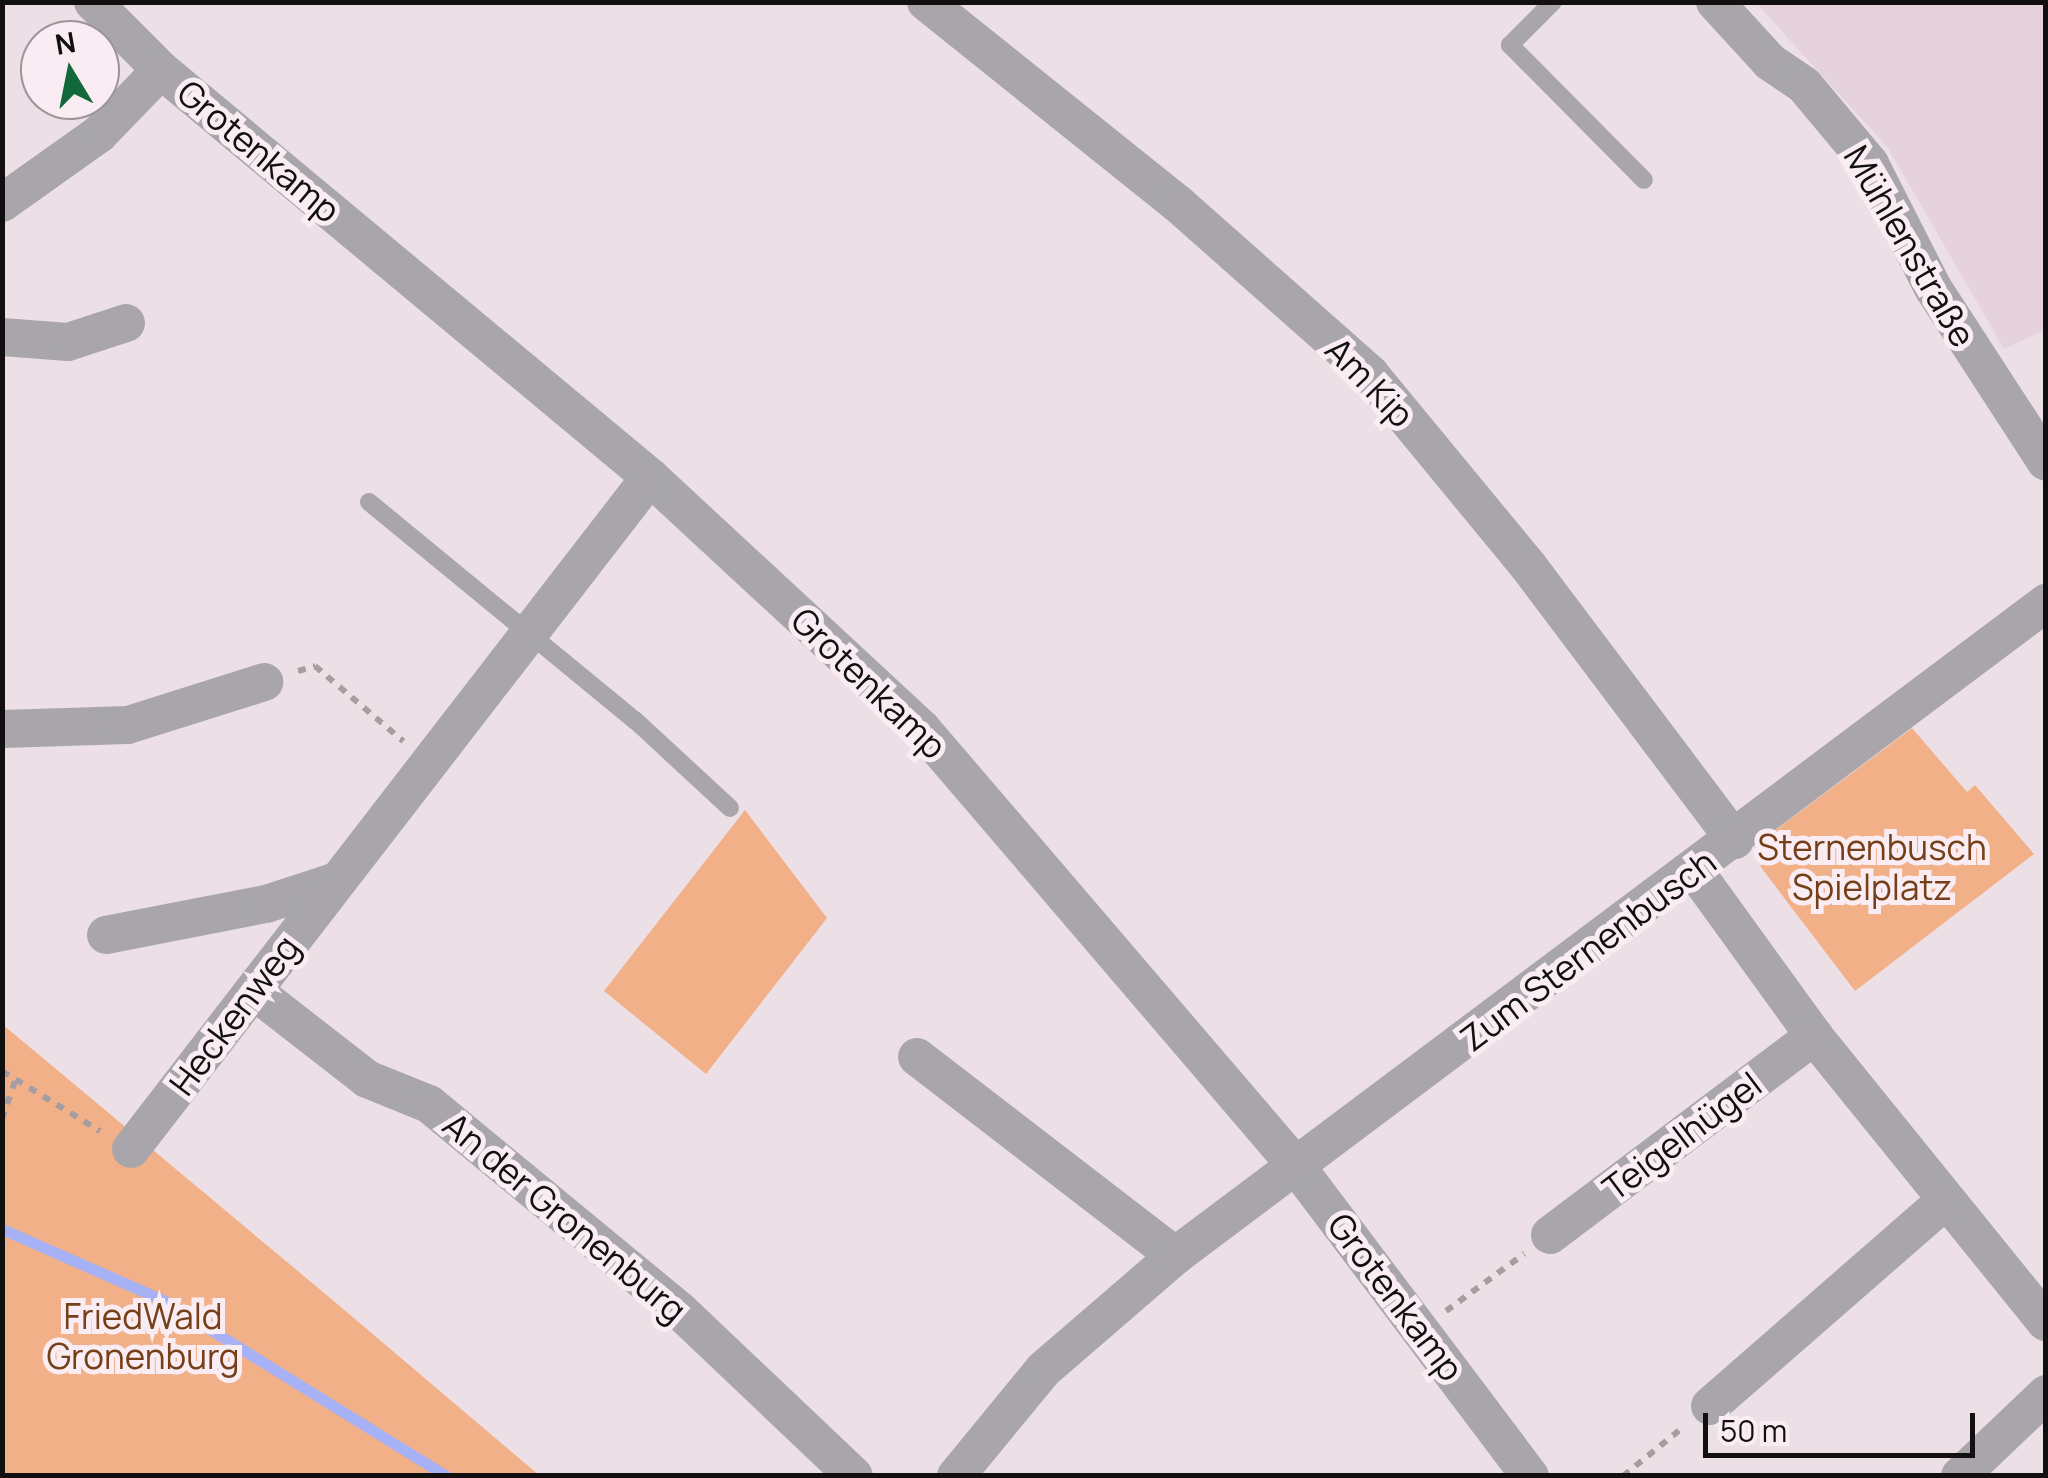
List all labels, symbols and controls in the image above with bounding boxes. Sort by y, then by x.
north arrow [20,20,120,120]
text: N [52,22,78,63]
street label: Grotenkamp [169,71,349,231]
street label: Mühlenstraße [1836,138,1984,354]
street label: Am Kip [1317,328,1423,436]
street label: Grotenkamp [783,599,955,767]
park label: Sternenbusch Spielplatz [1757,826,1987,908]
street label: Zum Sternenbusch [1452,840,1724,1060]
street label: Heckenweg [160,927,308,1103]
street label: Teigelhügel [1595,1063,1769,1209]
street label: An der Gronenburg [435,1103,695,1331]
street label: Grotenkamp [1319,1205,1473,1389]
park label: FriedWald Gronenburg [46,1295,240,1377]
scale bar [1708,1393,1980,1455]
text: 50 m [1720,1410,1787,1451]

